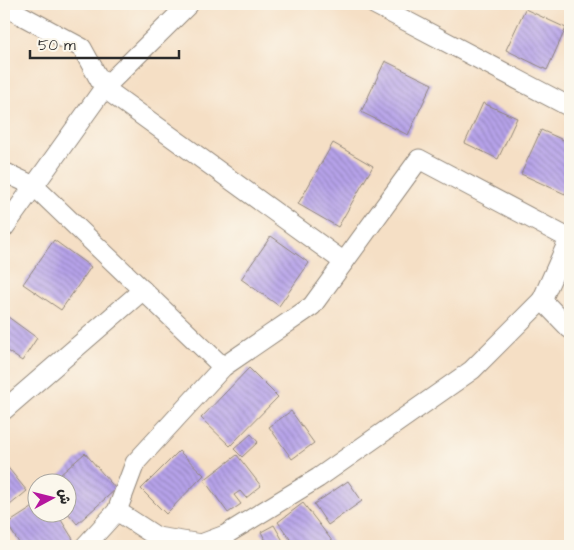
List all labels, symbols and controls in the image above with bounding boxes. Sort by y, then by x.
scale bar [30,28,179,60]
text: 50 m [38,35,76,56]
north arrow [28,472,78,522]
text: ش [53,488,75,505]

